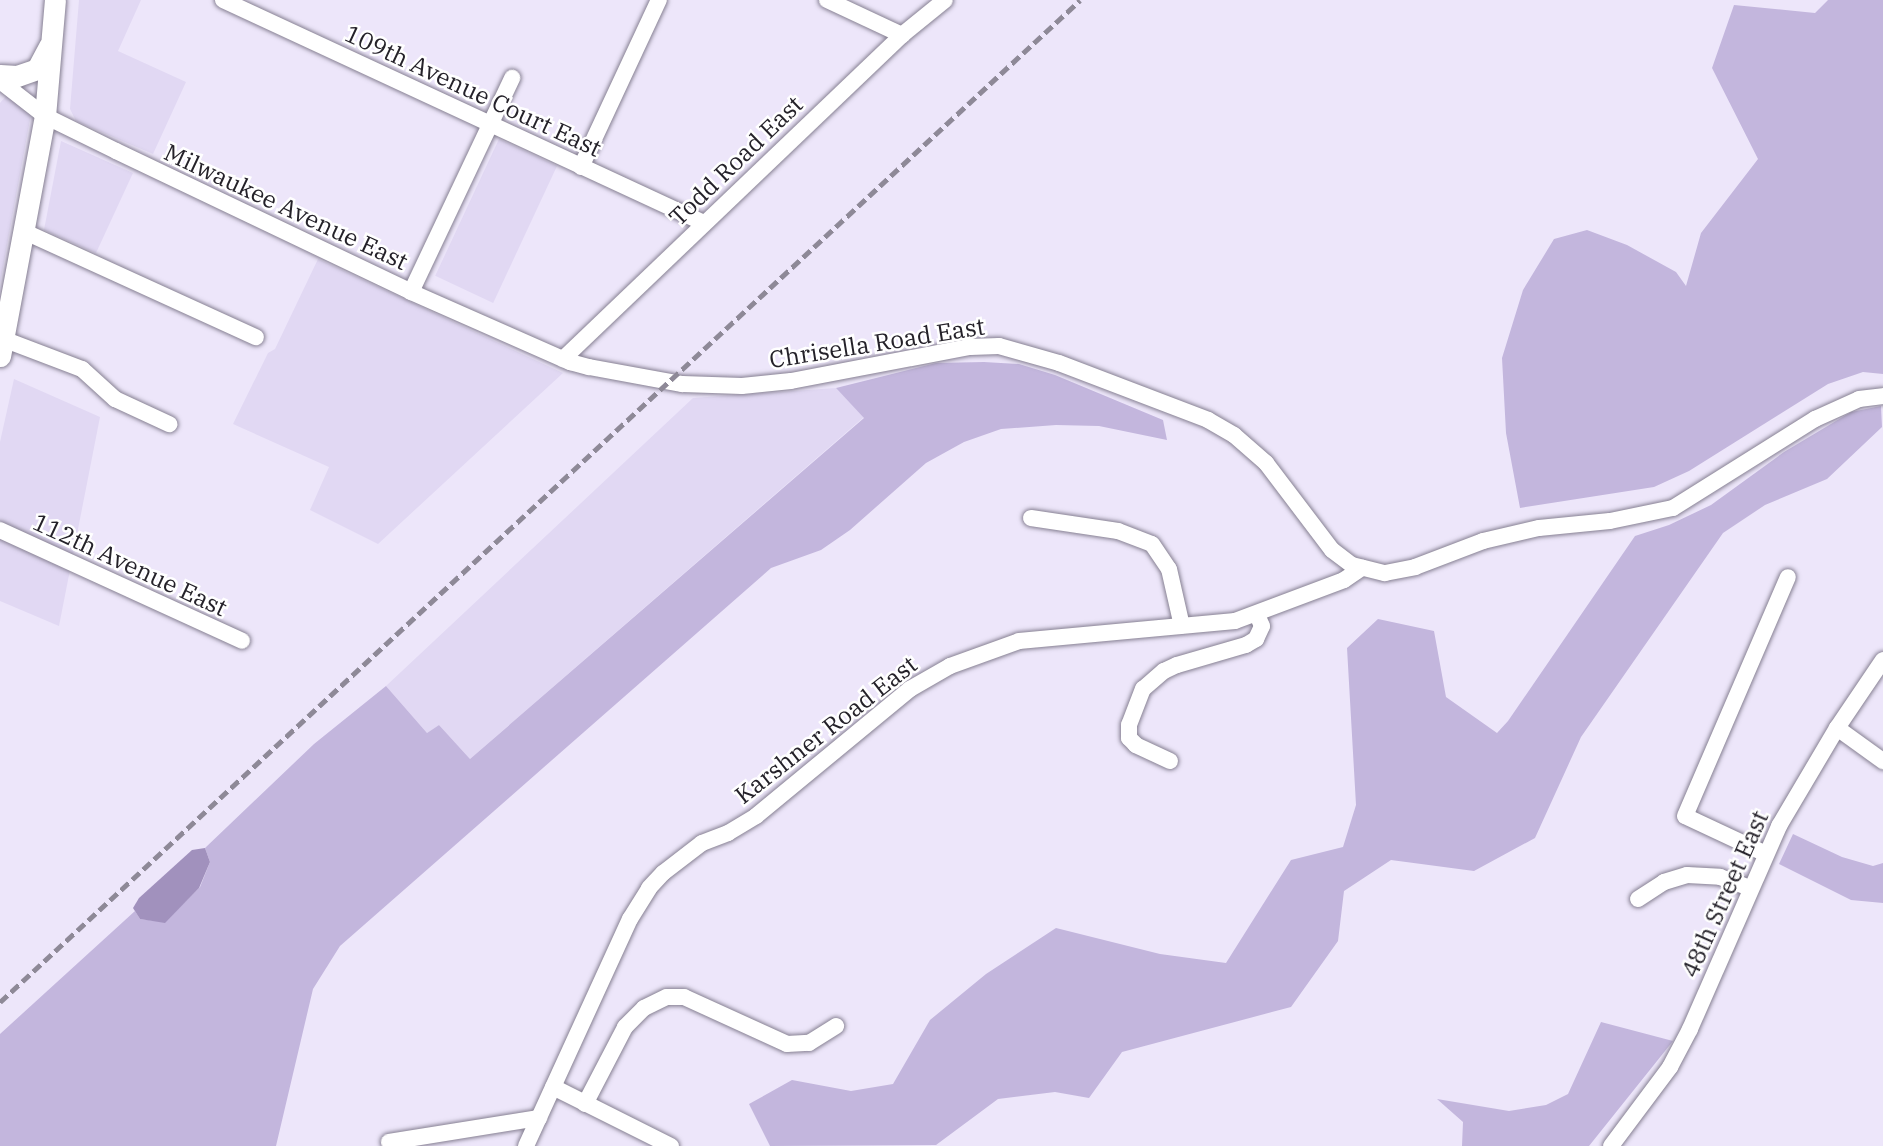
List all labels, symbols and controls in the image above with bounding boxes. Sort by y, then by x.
street label: 109th Avenue Court East [340,19,606,163]
street label: Todd Road East [663,90,809,232]
street label: Milwaukee Avenue East [160,138,412,276]
street label: Chrisella Road East [767,312,987,374]
street label: 112th Avenue East [28,507,232,623]
street label: Karshner Road East [729,650,923,810]
street label: 48th Street East [1675,806,1775,982]

